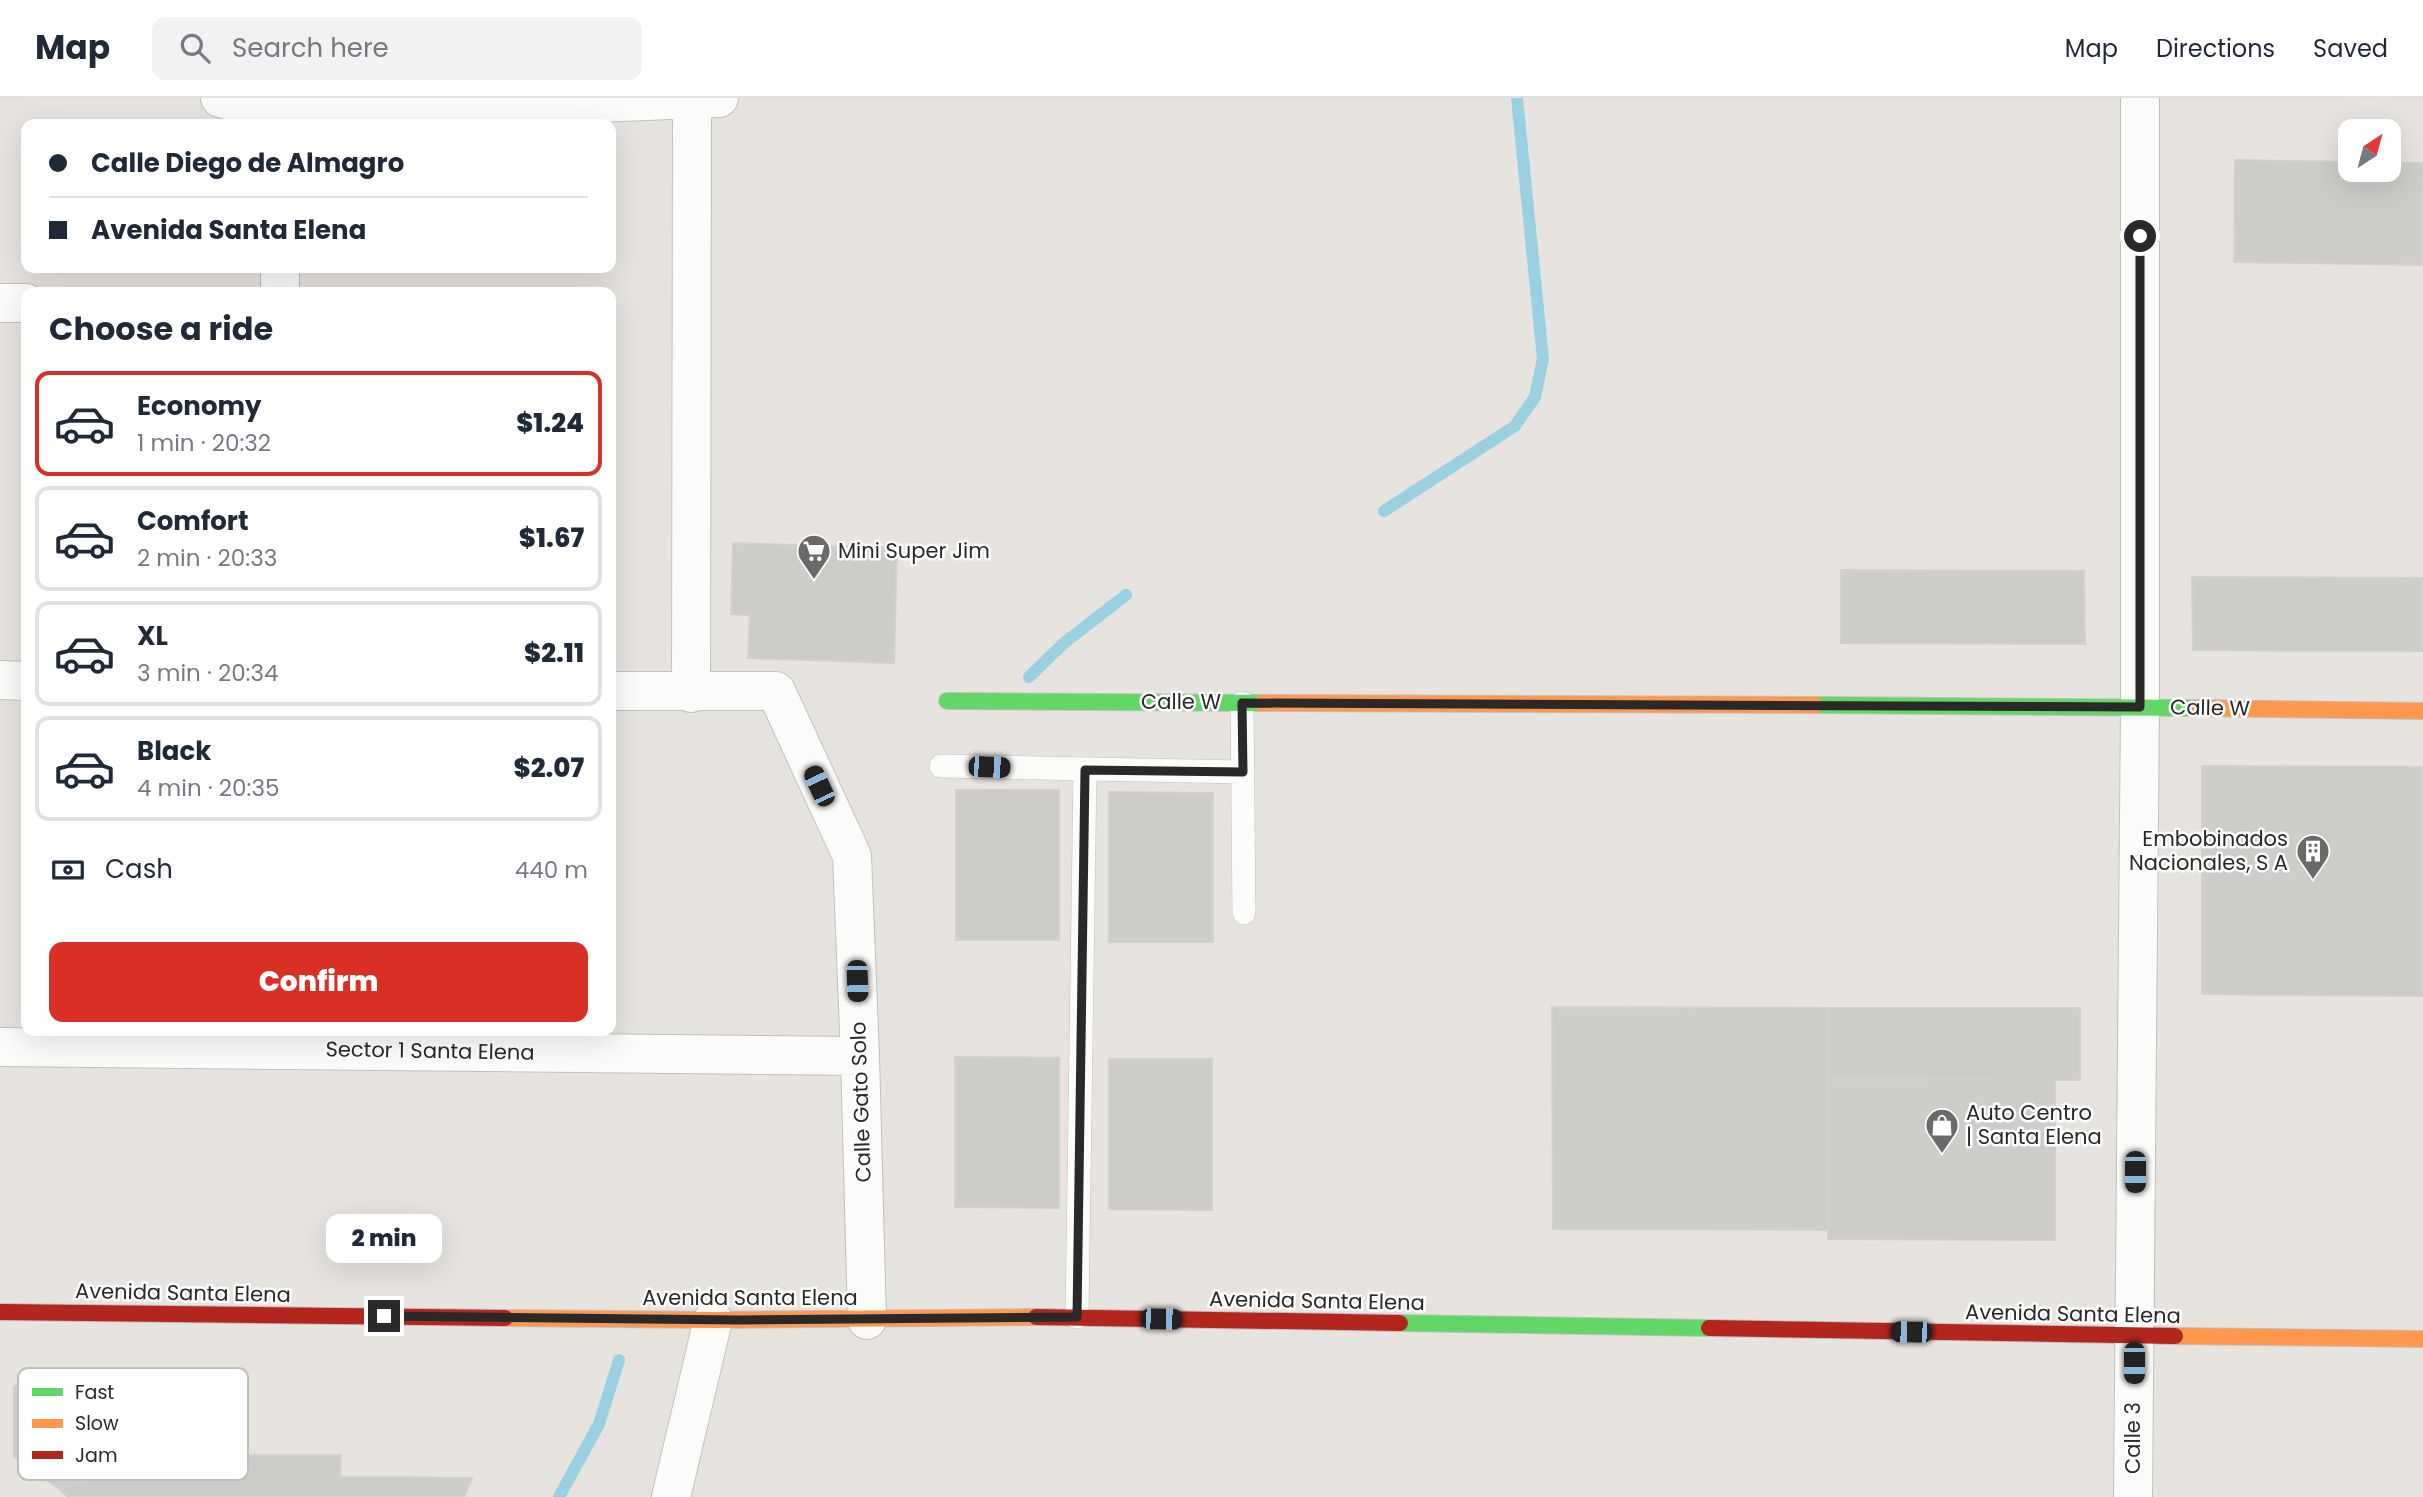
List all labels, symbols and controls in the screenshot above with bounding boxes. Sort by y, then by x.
search box [152,17,642,80]
text: Map [35,24,110,71]
icon: search [176,29,214,67]
text: Search here [232,30,389,66]
text: Map [2065,32,2118,65]
text: Directions [2156,32,2275,65]
text: Saved [2313,32,2388,65]
north arrow [2338,119,2401,182]
map controls [2338,119,2401,182]
text: Calle Diego de Almagro [91,145,404,181]
text: Avenida Santa Elena [91,212,366,248]
route start [2124,220,2156,252]
text: Choose a ride [49,306,273,351]
text: Economy [137,388,261,424]
icon: car [53,392,116,455]
text: $1.24 [516,405,584,441]
text: 1 min · 20:32 [137,427,271,459]
text: Comfort [137,503,249,539]
icon: car [53,507,116,570]
text: $1.67 [519,520,584,556]
supermarket icon: Mini Super Jim [795,532,833,581]
place label: Mini Super Jim [838,536,990,565]
text: 2 min · 20:33 [137,542,277,574]
text: XL [137,618,168,654]
icon: car [53,622,116,685]
text: $2.11 [524,635,584,671]
text: 3 min · 20:34 [137,657,279,689]
street label: Calle W [1141,687,1221,716]
street label: Calle W [2170,692,2251,723]
text: Black [137,733,211,769]
icon: car [53,737,116,800]
text: $2.07 [514,750,584,786]
car [968,756,1011,778]
car [801,763,838,809]
text: 4 min · 20:35 [137,772,279,804]
place label: Embobinados Nacionales, S A [2129,824,2288,877]
building icon: Embobinados Nacionales, S A [2294,832,2332,881]
icon: cash [49,851,87,889]
text: Cash [105,851,173,887]
text: 440 m [515,854,588,886]
button: Confirm [49,942,588,1022]
car [846,960,869,1002]
street label: Calle Gato Solo [843,1021,878,1183]
street label: Sector 1 Santa Elena [325,1034,535,1067]
place label: Auto Centro | Santa Elena [1966,1098,2102,1151]
shop icon: Auto Centro | Santa Elena [1923,1106,1961,1155]
car [2125,1151,2146,1193]
callout: 2 min [326,1214,442,1264]
text: 2 min [352,1222,416,1254]
street label: Avenida Santa Elena [75,1276,291,1309]
street label: Avenida Santa Elena [642,1283,858,1312]
street label: Avenida Santa Elena [1209,1284,1425,1317]
street label: Avenida Santa Elena [1965,1297,2181,1330]
route end [368,1300,400,1332]
car [1140,1308,1183,1330]
car [1890,1321,1933,1343]
car [2124,1342,2145,1384]
legend [18,1368,248,1480]
text: Fast [75,1379,114,1406]
street label: Calle 3 [2118,1402,2147,1474]
text: Slow [75,1410,119,1437]
text: Jam [75,1442,117,1469]

